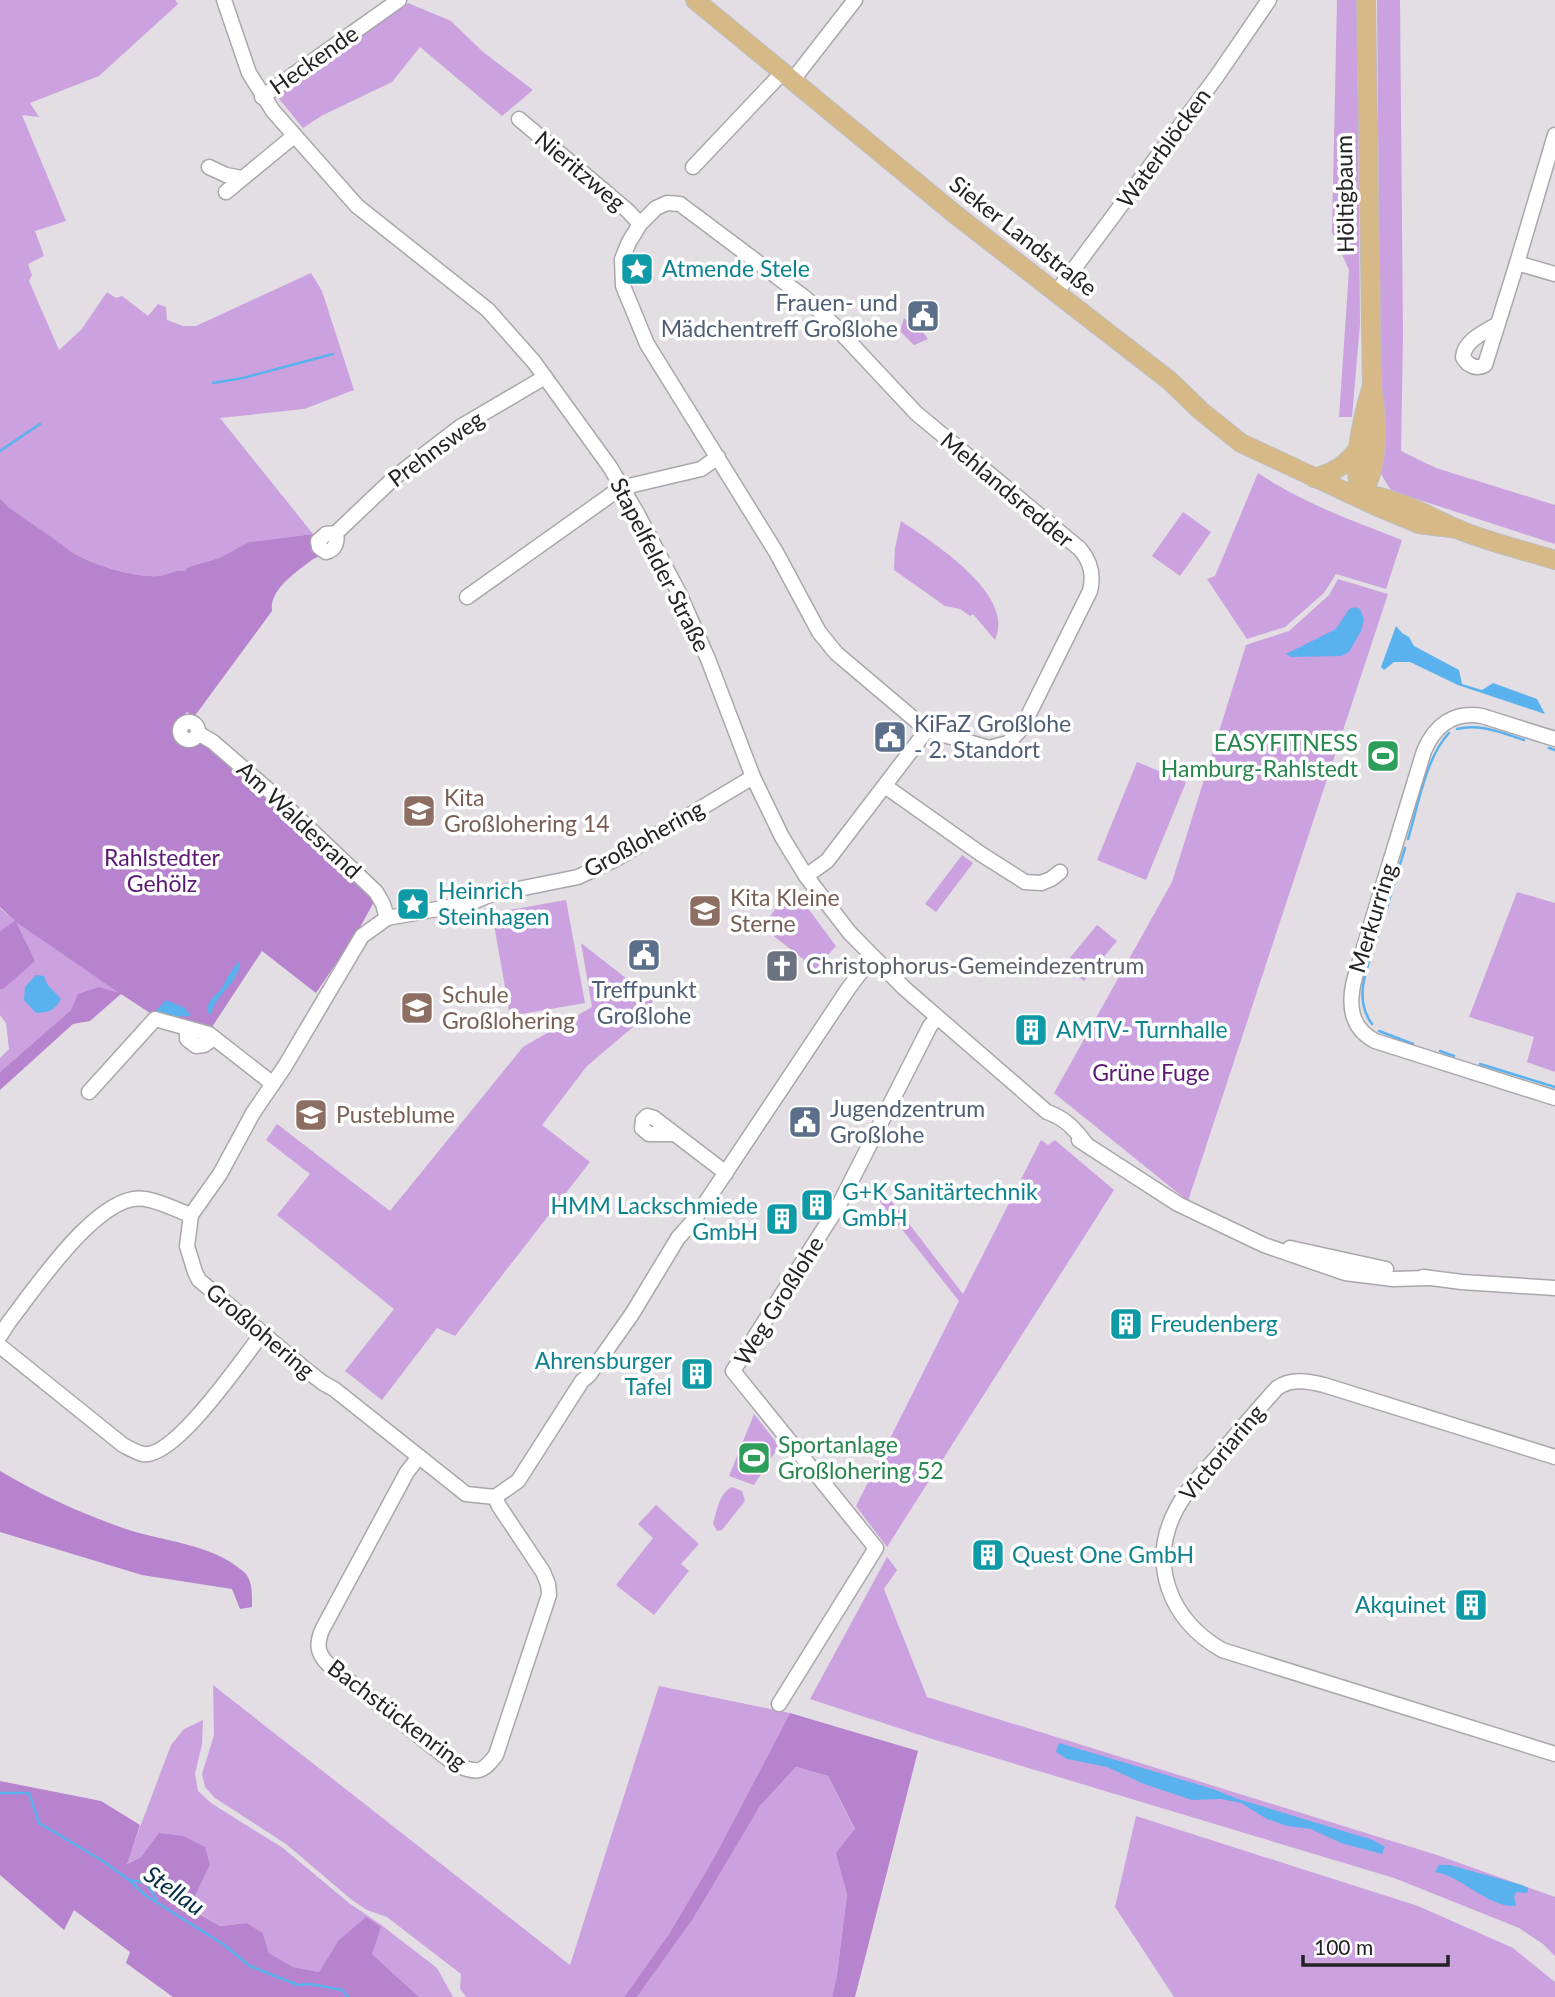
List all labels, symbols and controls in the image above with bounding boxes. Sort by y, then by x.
street label: Heckende [264,19,363,100]
street label: Waterblöcken [1110,82,1216,213]
street label: Nieritzweg [530,124,632,216]
street label: Höltigbaum [1329,135,1359,253]
street label: Sieker Landstraße [944,169,1103,301]
place icon: Atmende Stele [618,250,656,288]
place label: Atmende Stele [662,254,810,282]
place label: Frauen- und Mädchentreff Großlohe [661,288,898,342]
public building icon: Frauen- und Mädchentreff Großlohe [904,297,942,335]
street label: Prehnsweg [382,404,489,492]
street label: Mehlandsredder [936,426,1080,553]
street label: Stapelfelder Straße [605,473,717,656]
place label: KiFaZ Großlohe - 2. Standort [914,709,1071,763]
public building icon: KiFaZ Großlohe - 2. Standort [871,718,909,756]
place label: EASYFITNESS Hamburg-Rahlstedt [1161,728,1359,782]
sports icon: EASYFITNESS Hamburg-Rahlstedt [1364,737,1402,775]
street label: Am Waldesrand [232,755,368,884]
place label: Kita Großlohering 14 [444,783,610,837]
school or university icon: Kita Großlohering 14 [400,792,438,830]
street label: Großlohering [579,794,709,883]
park label: Rahlstedter Gehölz [104,843,221,897]
street label: Merkurring [1342,860,1402,976]
place label: Heinrich Steinhagen [438,876,550,930]
place label: Kita Kleine Sterne [730,883,840,937]
place icon: Heinrich Steinhagen [394,885,432,923]
school or university icon: Kita Kleine Sterne [686,892,724,930]
public building icon: Treffpunkt Großlohe [625,936,663,974]
church icon: Christophorus-Gemeindezentrum [763,947,801,985]
place label: Christophorus-Gemeindezentrum [806,951,1144,979]
place label: Treffpunkt Großlohe [592,975,697,1029]
place label: Schule Großlohering [442,980,575,1034]
school or university icon: Schule Großlohering [398,989,436,1027]
building icon: AMTV- Turnhalle [1012,1011,1050,1049]
place label: AMTV- Turnhalle [1056,1015,1228,1043]
park label: Grüne Fuge [1092,1058,1210,1086]
place label: Jugendzentrum Großlohe [830,1094,985,1148]
school or university icon: Pusteblume [292,1096,330,1134]
place label: Pusteblume [336,1100,455,1128]
public building icon: Jugendzentrum Großlohe [786,1103,824,1141]
place label: G+K Sanitärtechnik GmbH [842,1177,1038,1231]
building icon: G+K Sanitärtechnik GmbH [798,1186,836,1224]
place label: HMM Lackschmiede GmbH [551,1191,758,1245]
building icon: HMM Lackschmiede GmbH [763,1200,801,1238]
street label: Weg Großlohe [727,1231,829,1370]
street label: Großlohering [201,1277,321,1384]
building icon: Freudenberg [1107,1305,1145,1343]
place label: Freudenberg [1150,1309,1278,1337]
place label: Ahrensburger Tafel [535,1346,673,1400]
building icon: Ahrensburger Tafel [678,1355,716,1393]
street label: Victoriaring [1173,1398,1270,1506]
place label: Sportanlage Großlohering 52 [778,1430,944,1484]
sports icon: Sportanlage Großlohering 52 [735,1439,773,1477]
building icon: Quest One GmbH [969,1536,1007,1574]
place label: Quest One GmbH [1012,1540,1194,1568]
building icon: Akquinet [1452,1586,1490,1624]
place label: Akquinet [1355,1590,1447,1618]
street label: Bachstückenring [323,1653,473,1776]
water label: Stellau [139,1859,211,1921]
scale bar [1303,1924,1448,1968]
text: 100 m [1314,1934,1373,1959]

